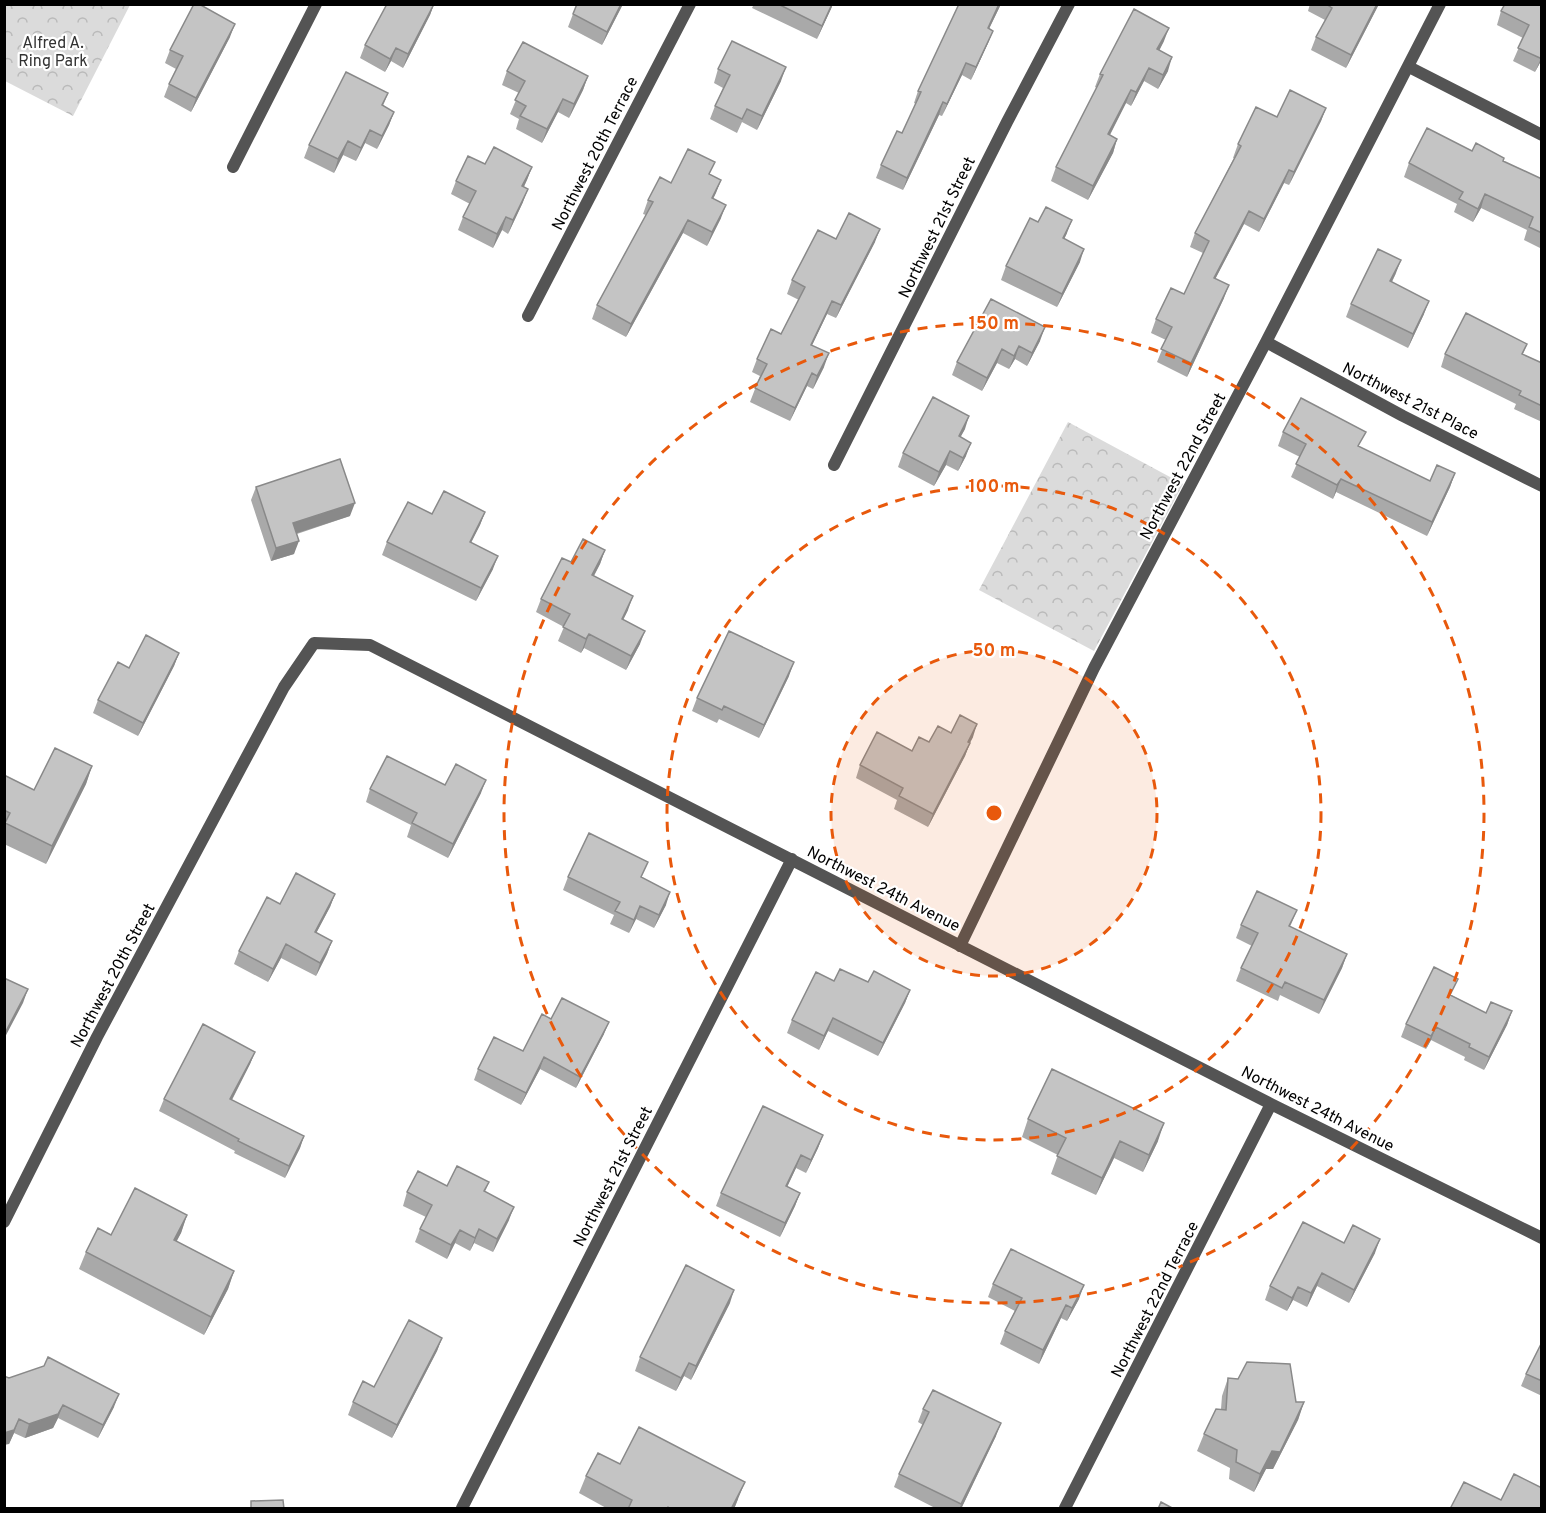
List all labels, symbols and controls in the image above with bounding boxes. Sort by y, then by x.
park label: Alfred A. Ring Park [18,34,88,72]
street label: Northwest 20th Terrace [548,74,643,234]
street label: Northwest 21st Street [895,154,981,302]
text: 150 m [969,313,1019,336]
street label: Northwest 21st Place [1339,359,1482,445]
street label: Northwest 22nd Street [1136,390,1231,544]
text: 100 m [968,476,1020,499]
text: 50 m [972,640,1016,663]
centre of rings [984,803,1004,823]
street label: Northwest 24th Avenue [803,842,963,937]
street label: Northwest 20th Street [67,900,160,1052]
street label: Northwest 24th Avenue [1237,1062,1397,1157]
street label: Northwest 21st Street [570,1103,658,1250]
street label: Northwest 22nd Terrace [1108,1218,1204,1382]

